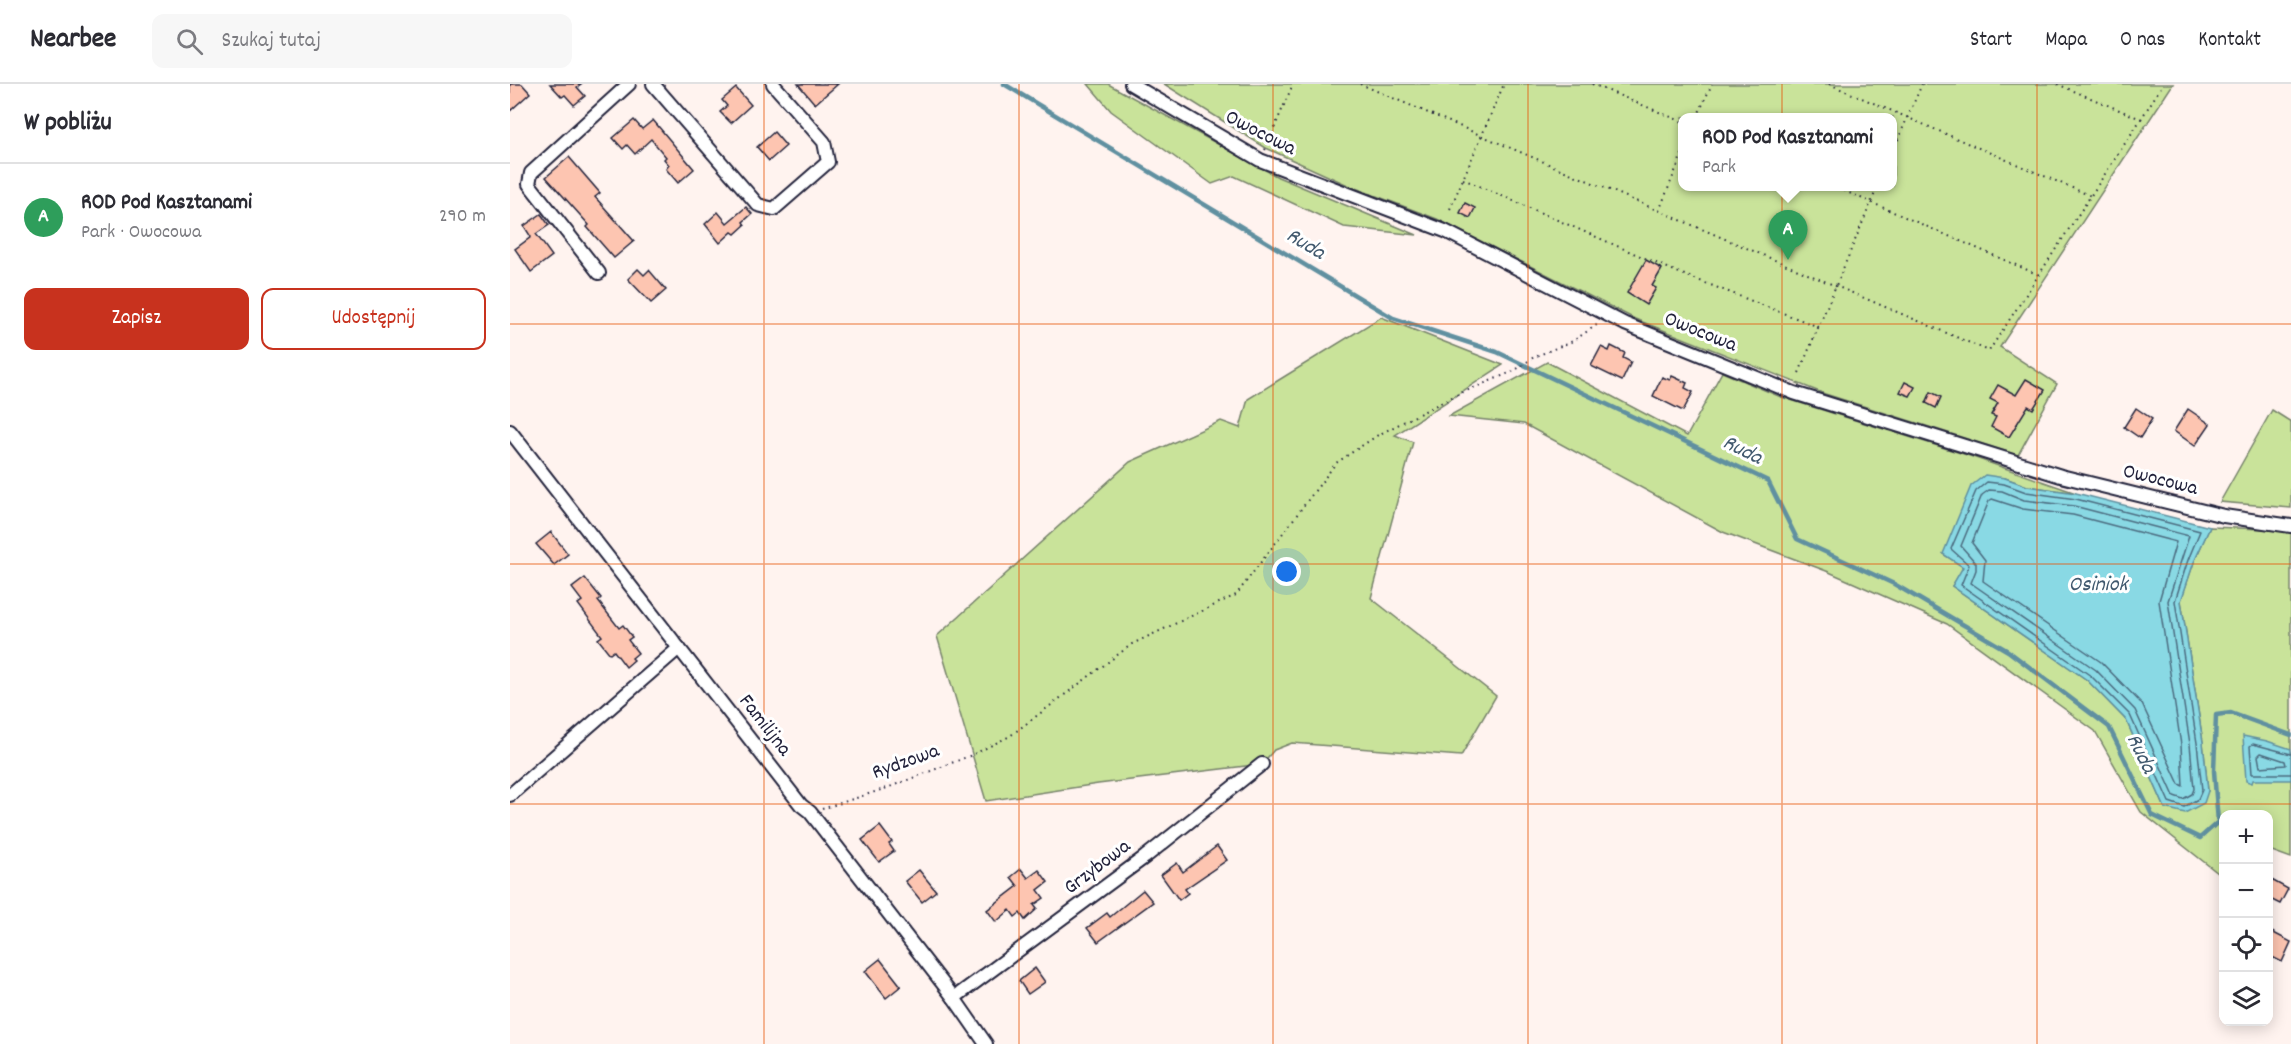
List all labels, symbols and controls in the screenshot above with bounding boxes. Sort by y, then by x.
search box [152,14,572,68]
text: Nearbee [30,21,116,61]
icon: search [173,25,206,58]
text: Szukaj tutaj [221,26,321,57]
text: Start [1970,26,2012,56]
text: Mapa [2045,26,2087,56]
text: O nas [2120,26,2165,56]
text: Kontakt [2198,26,2261,56]
street label: Owocowa [1219,103,1302,165]
text: W pobliżu [24,105,112,142]
popup [1678,113,1897,191]
text: ROD Pod Kasztanami [1702,123,1873,154]
text: Park [1702,154,1736,182]
text: ROD Pod Kasztanami [81,188,252,219]
text: A [38,203,49,231]
text: 290 m [439,203,486,231]
pin: A [1768,210,1808,260]
text: Park · Owocowa [81,219,201,247]
water label: Ruda [1280,221,1332,270]
button: Zapisz [24,288,249,350]
button: Udostępnij [261,288,486,350]
street label: Owocowa [1659,305,1742,362]
water label: Ruda [1717,428,1769,475]
street label: Owocowa [2119,457,2202,505]
your location [1272,557,1301,586]
water label: Osiniok [2069,570,2129,601]
street label: Familijna [730,689,798,764]
water label: Ruda [2117,729,2164,781]
street label: Rydzowa [868,737,945,789]
map controls [2219,810,2273,1026]
button: + [2219,810,2273,864]
street label: Grzybowa [1058,832,1139,903]
button: − [2219,864,2273,918]
button: locate [2219,918,2273,972]
button: layers [2219,972,2273,1026]

